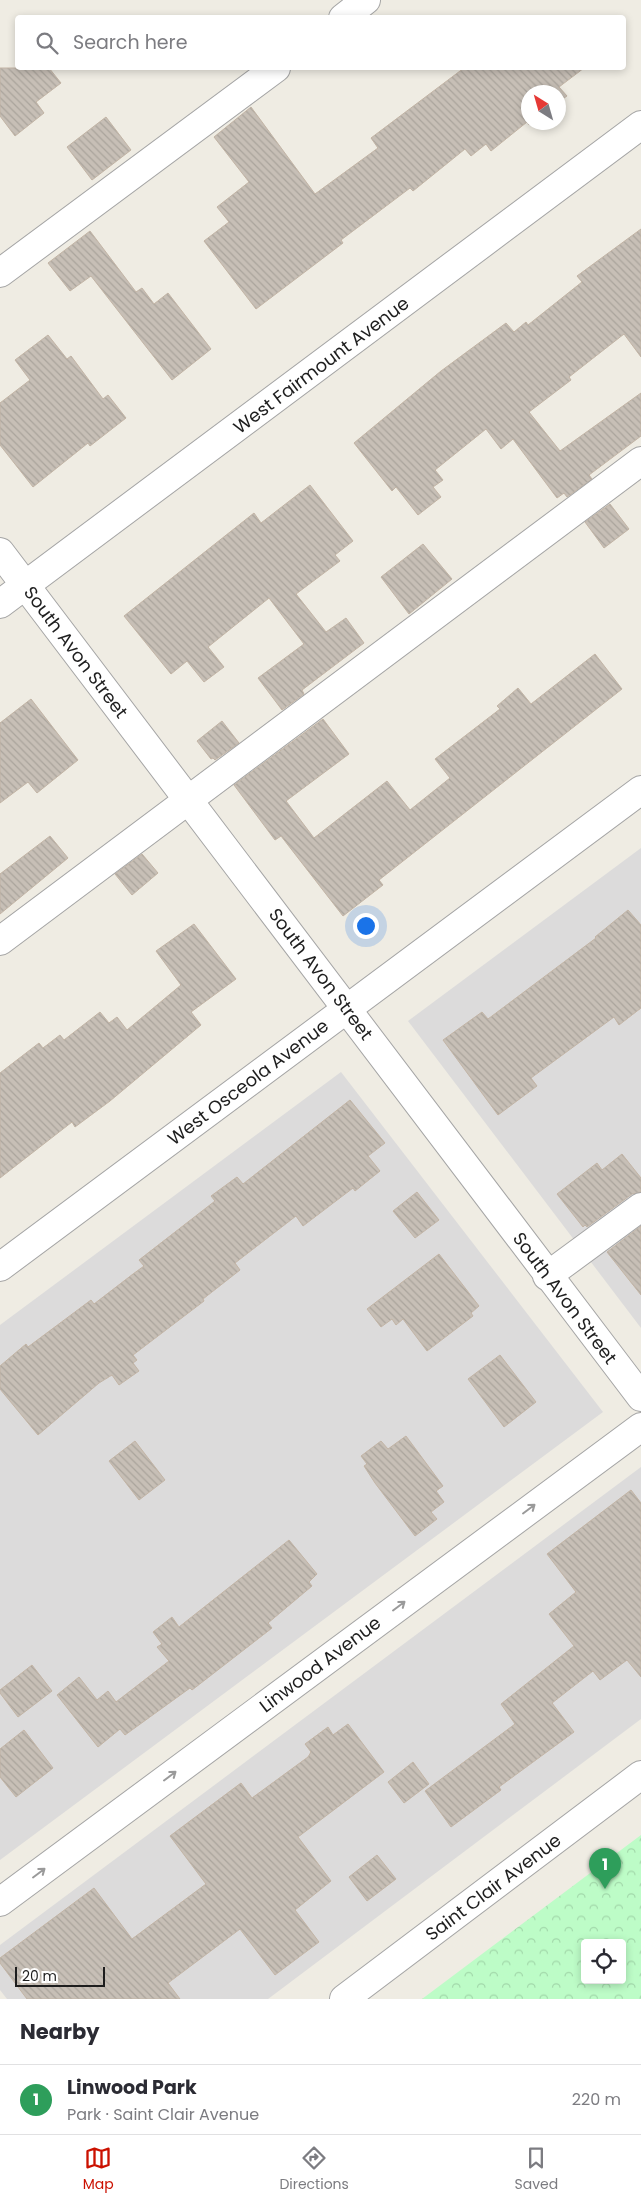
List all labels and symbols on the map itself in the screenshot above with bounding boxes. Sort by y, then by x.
north arrow [521,85,566,130]
street label: West Fairmount Avenue [228,291,414,439]
street label: South Avon Street [18,581,134,723]
street label: South Avon Street [263,903,379,1045]
your location [353,913,379,939]
street label: West Osceola Avenue [162,1013,334,1151]
street label: South Avon Street [507,1227,623,1369]
one-way arrow [522,1504,535,1515]
one-way arrow [392,1601,406,1611]
street label: Linwood Avenue [254,1610,386,1718]
one-way arrow [163,1771,177,1781]
street label: Saint Clair Avenue [420,1828,566,1946]
pin: 1 [589,1848,621,1889]
one-way arrow [32,1867,45,1878]
scale bar [15,1964,105,1987]

